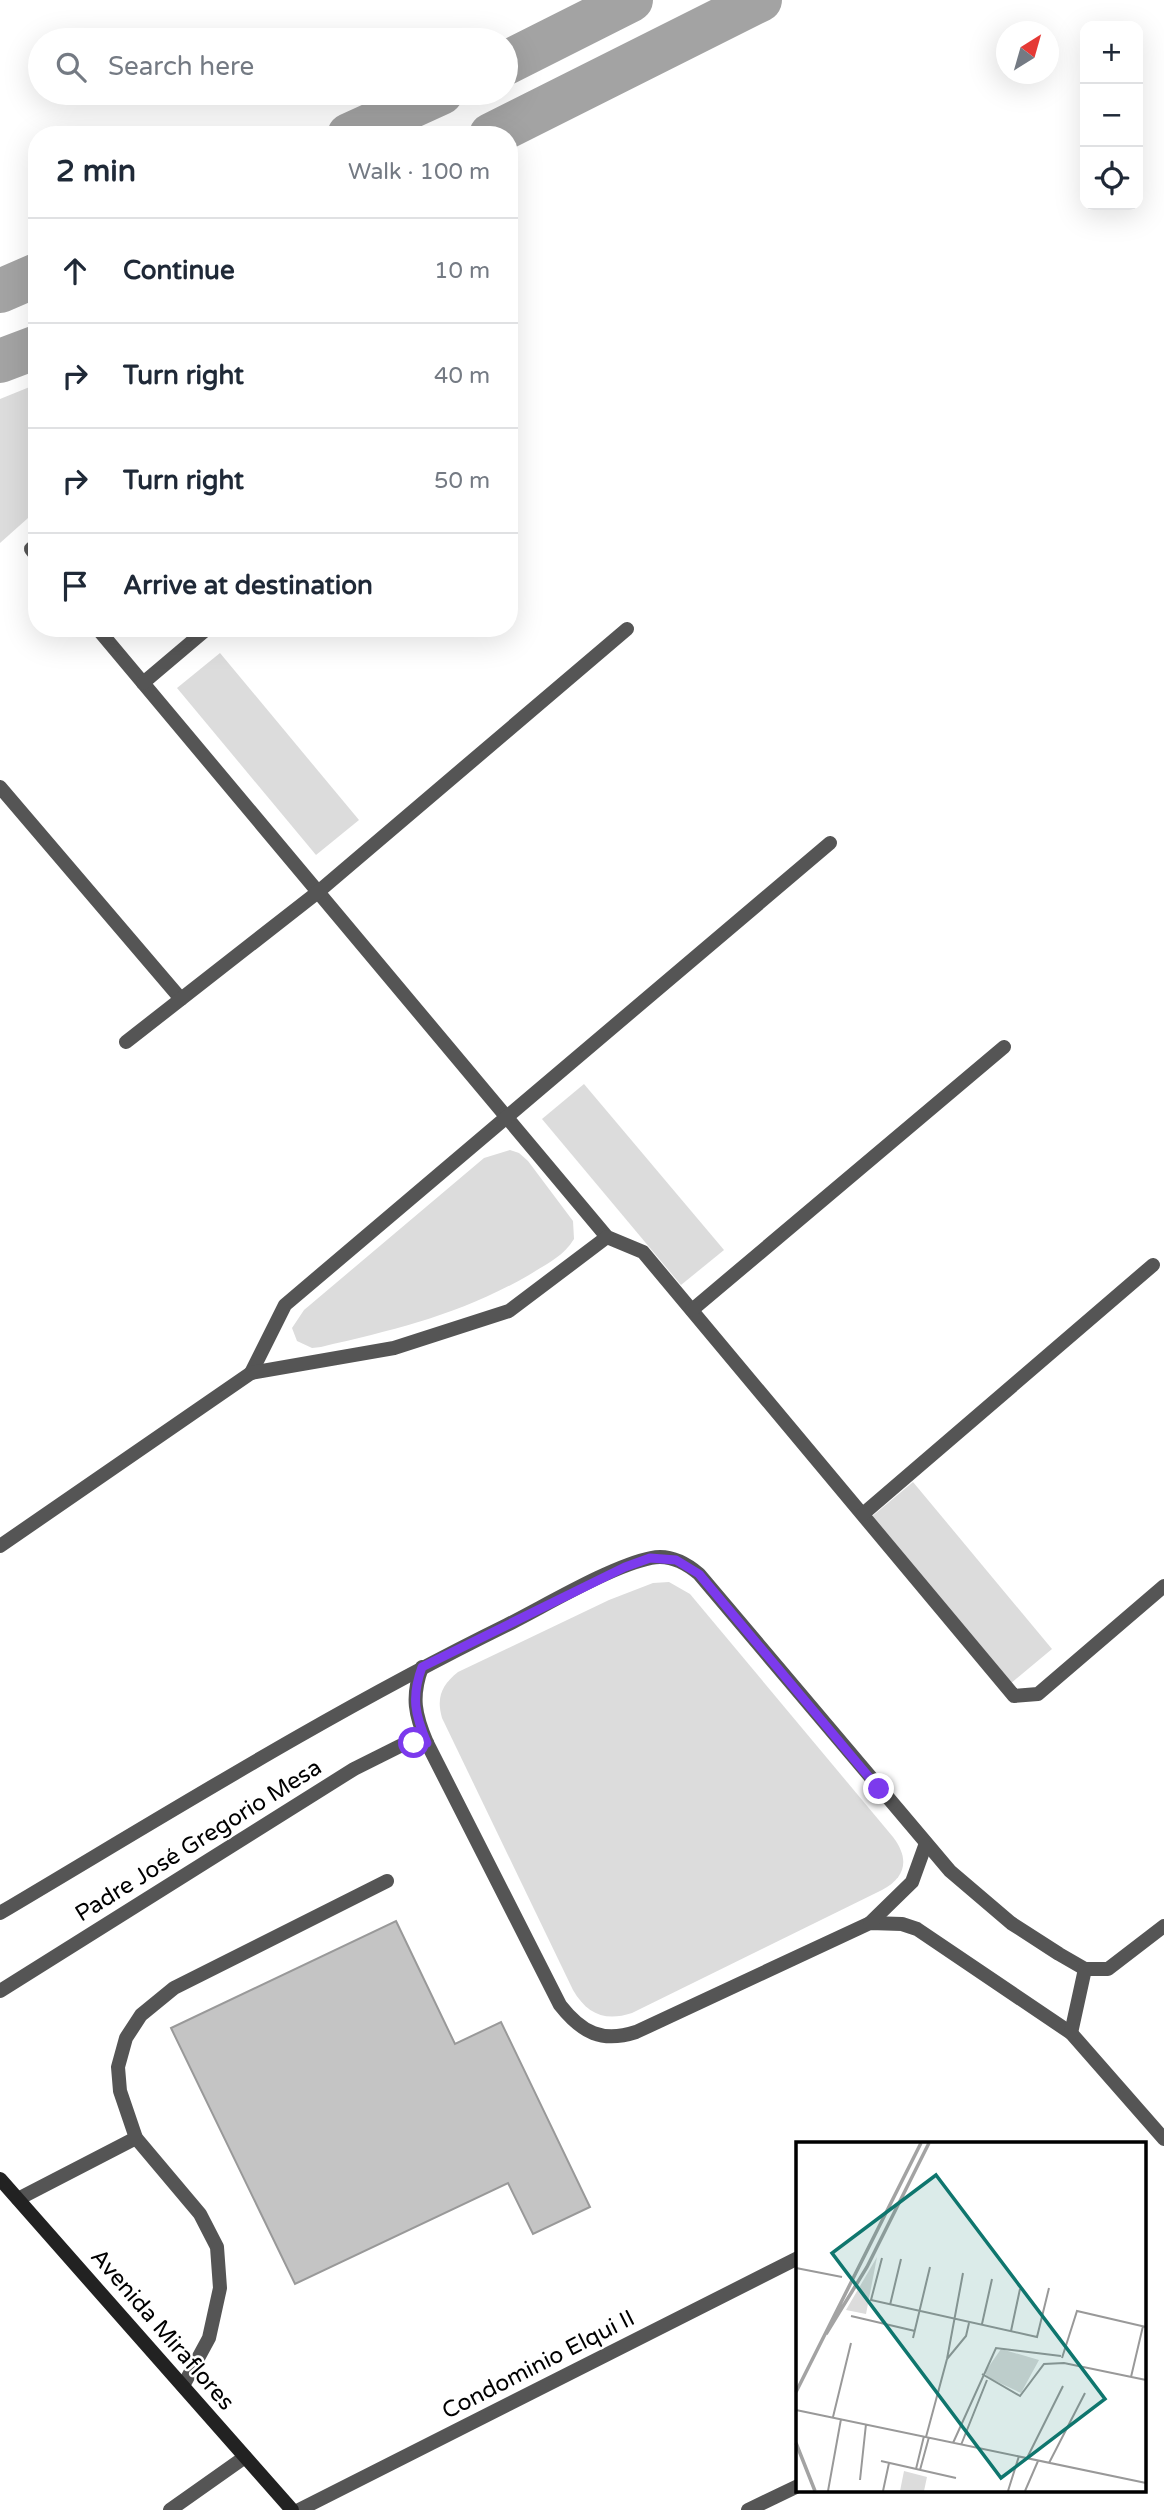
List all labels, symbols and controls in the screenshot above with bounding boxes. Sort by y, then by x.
north arrow [996,21,1059,84]
map controls [1080,21,1143,210]
button: + [1080,21,1143,84]
search box [28,28,518,105]
icon: search [52,48,90,86]
text: Search here [108,51,254,82]
button: − [1080,84,1143,147]
button: locate [1080,147,1143,210]
text: 2 min [56,153,136,190]
text: Walk · 100 m [348,158,490,186]
icon: ahead [56,252,94,290]
text: Continue [123,255,235,286]
text: 10 m [434,257,490,285]
icon: right [56,357,94,395]
text: Turn right [123,360,244,391]
text: 40 m [434,362,490,390]
icon: right [56,462,94,500]
text: Turn right [123,465,244,496]
text: 50 m [434,467,490,495]
icon: arrive [56,567,94,605]
text: Arrive at destination [123,570,373,601]
route start [398,1727,429,1758]
street label: Padre José Gregorio Mesa [70,1753,327,1928]
route end [863,1773,894,1804]
inset map [796,2142,1146,2492]
street label: Avenida Miraflores [84,2243,240,2416]
street label: Condominio Elqui II [437,2304,639,2426]

